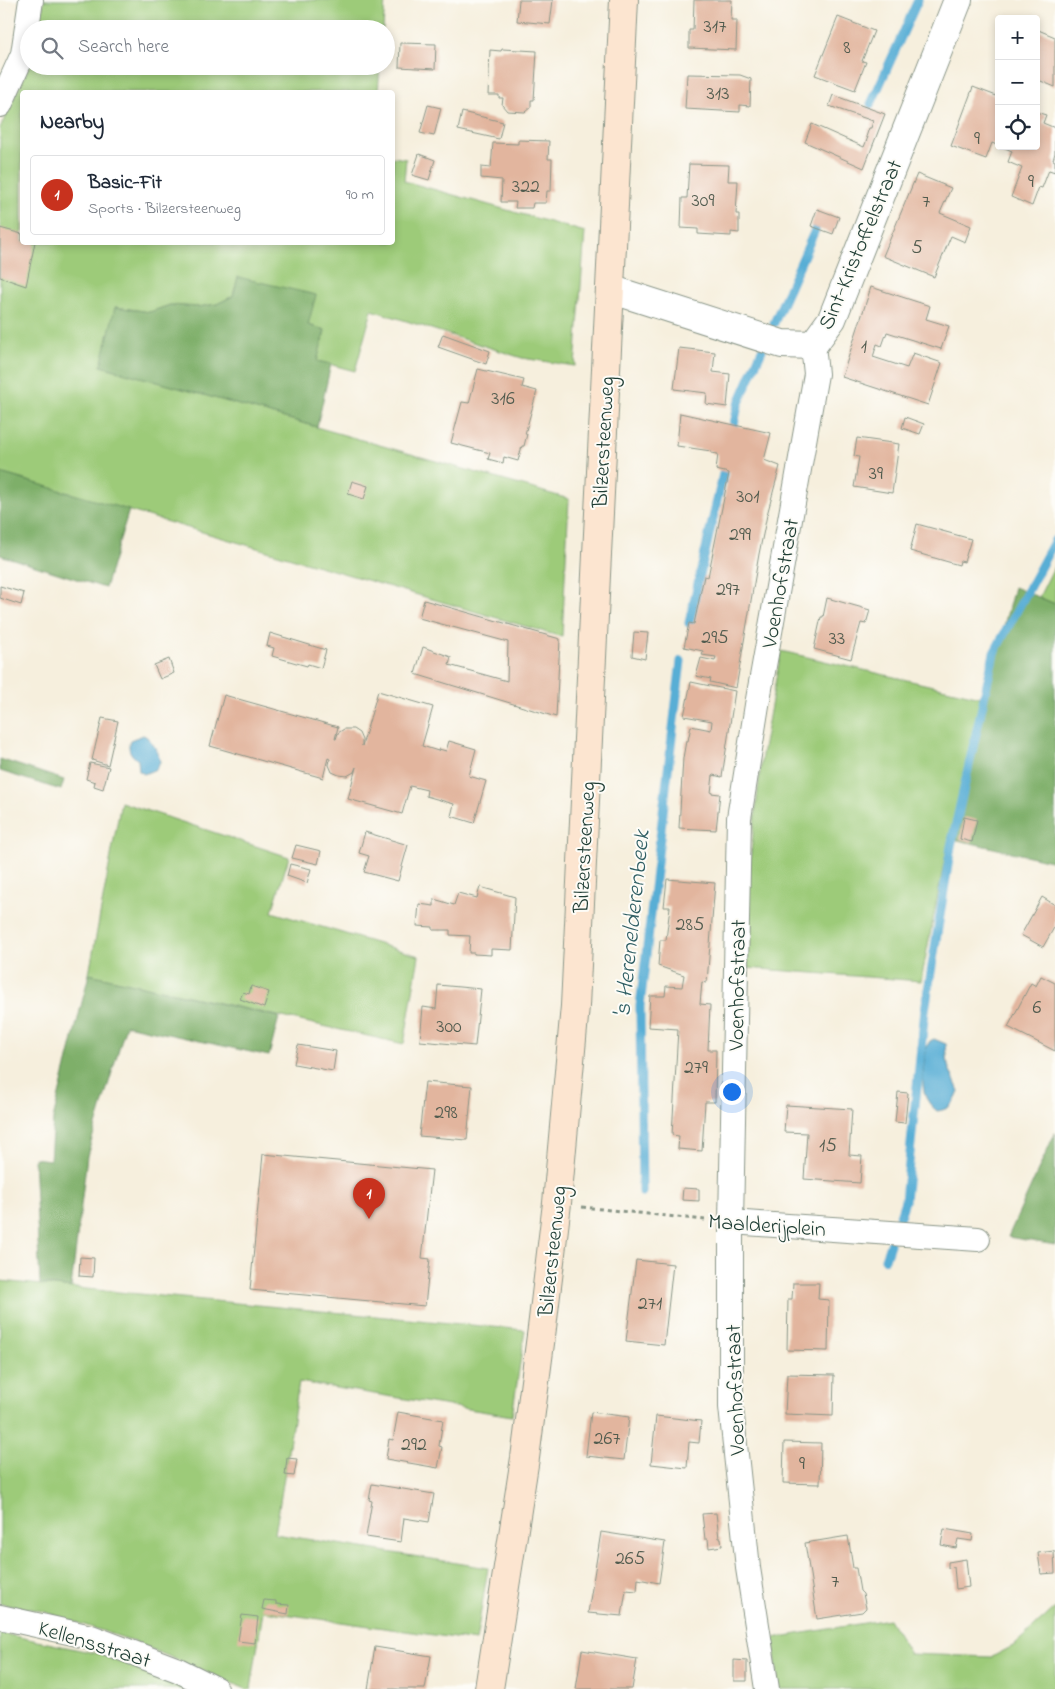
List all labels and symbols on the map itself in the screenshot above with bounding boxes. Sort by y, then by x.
house number: 317 [704,13,726,42]
house number: 8 [843,34,851,63]
house number: 313 [707,80,729,109]
house number: 9 [974,125,980,154]
street label: Sint-Kristoffelstraat [811,155,912,335]
house number: 9 [1028,168,1034,197]
house number: 322 [512,173,540,202]
house number: 309 [692,187,714,216]
house number: 7 [922,188,930,217]
house number: 5 [911,234,923,263]
house number: 1 [861,333,867,362]
street label: Bilzersteenweg [586,375,625,510]
house number: 316 [491,385,515,414]
house number: 39 [869,460,883,489]
house number: 301 [736,483,760,512]
street label: Voenhofstraat [755,516,809,652]
house number: 299 [729,521,751,550]
house number: 297 [716,576,740,605]
house number: 295 [701,624,729,653]
house number: 33 [829,625,845,654]
street label: Bilzersteenweg [567,780,606,915]
water label: 's Herenelderenbeek [606,827,661,1020]
house number: 285 [676,911,704,940]
street label: Voenhofstraat [722,919,756,1052]
house number: 6 [1033,994,1042,1023]
house number: 300 [436,1013,462,1042]
house number: 279 [684,1054,708,1083]
your location [719,1079,745,1105]
house number: 298 [434,1099,458,1128]
house number: 15 [819,1132,837,1161]
pin: 1 [353,1178,385,1219]
street label: Bilzersteenweg [531,1184,578,1320]
street label: Maalderijplein [707,1207,827,1247]
house number: 271 [638,1290,662,1319]
street label: Voenhofstraat [719,1323,755,1457]
house number: 267 [594,1425,620,1454]
house number: 292 [401,1431,427,1460]
house number: 9 [799,1450,805,1479]
house number: 265 [615,1545,645,1574]
house number: 7 [831,1568,839,1597]
street label: Kellensstraat [34,1614,155,1678]

